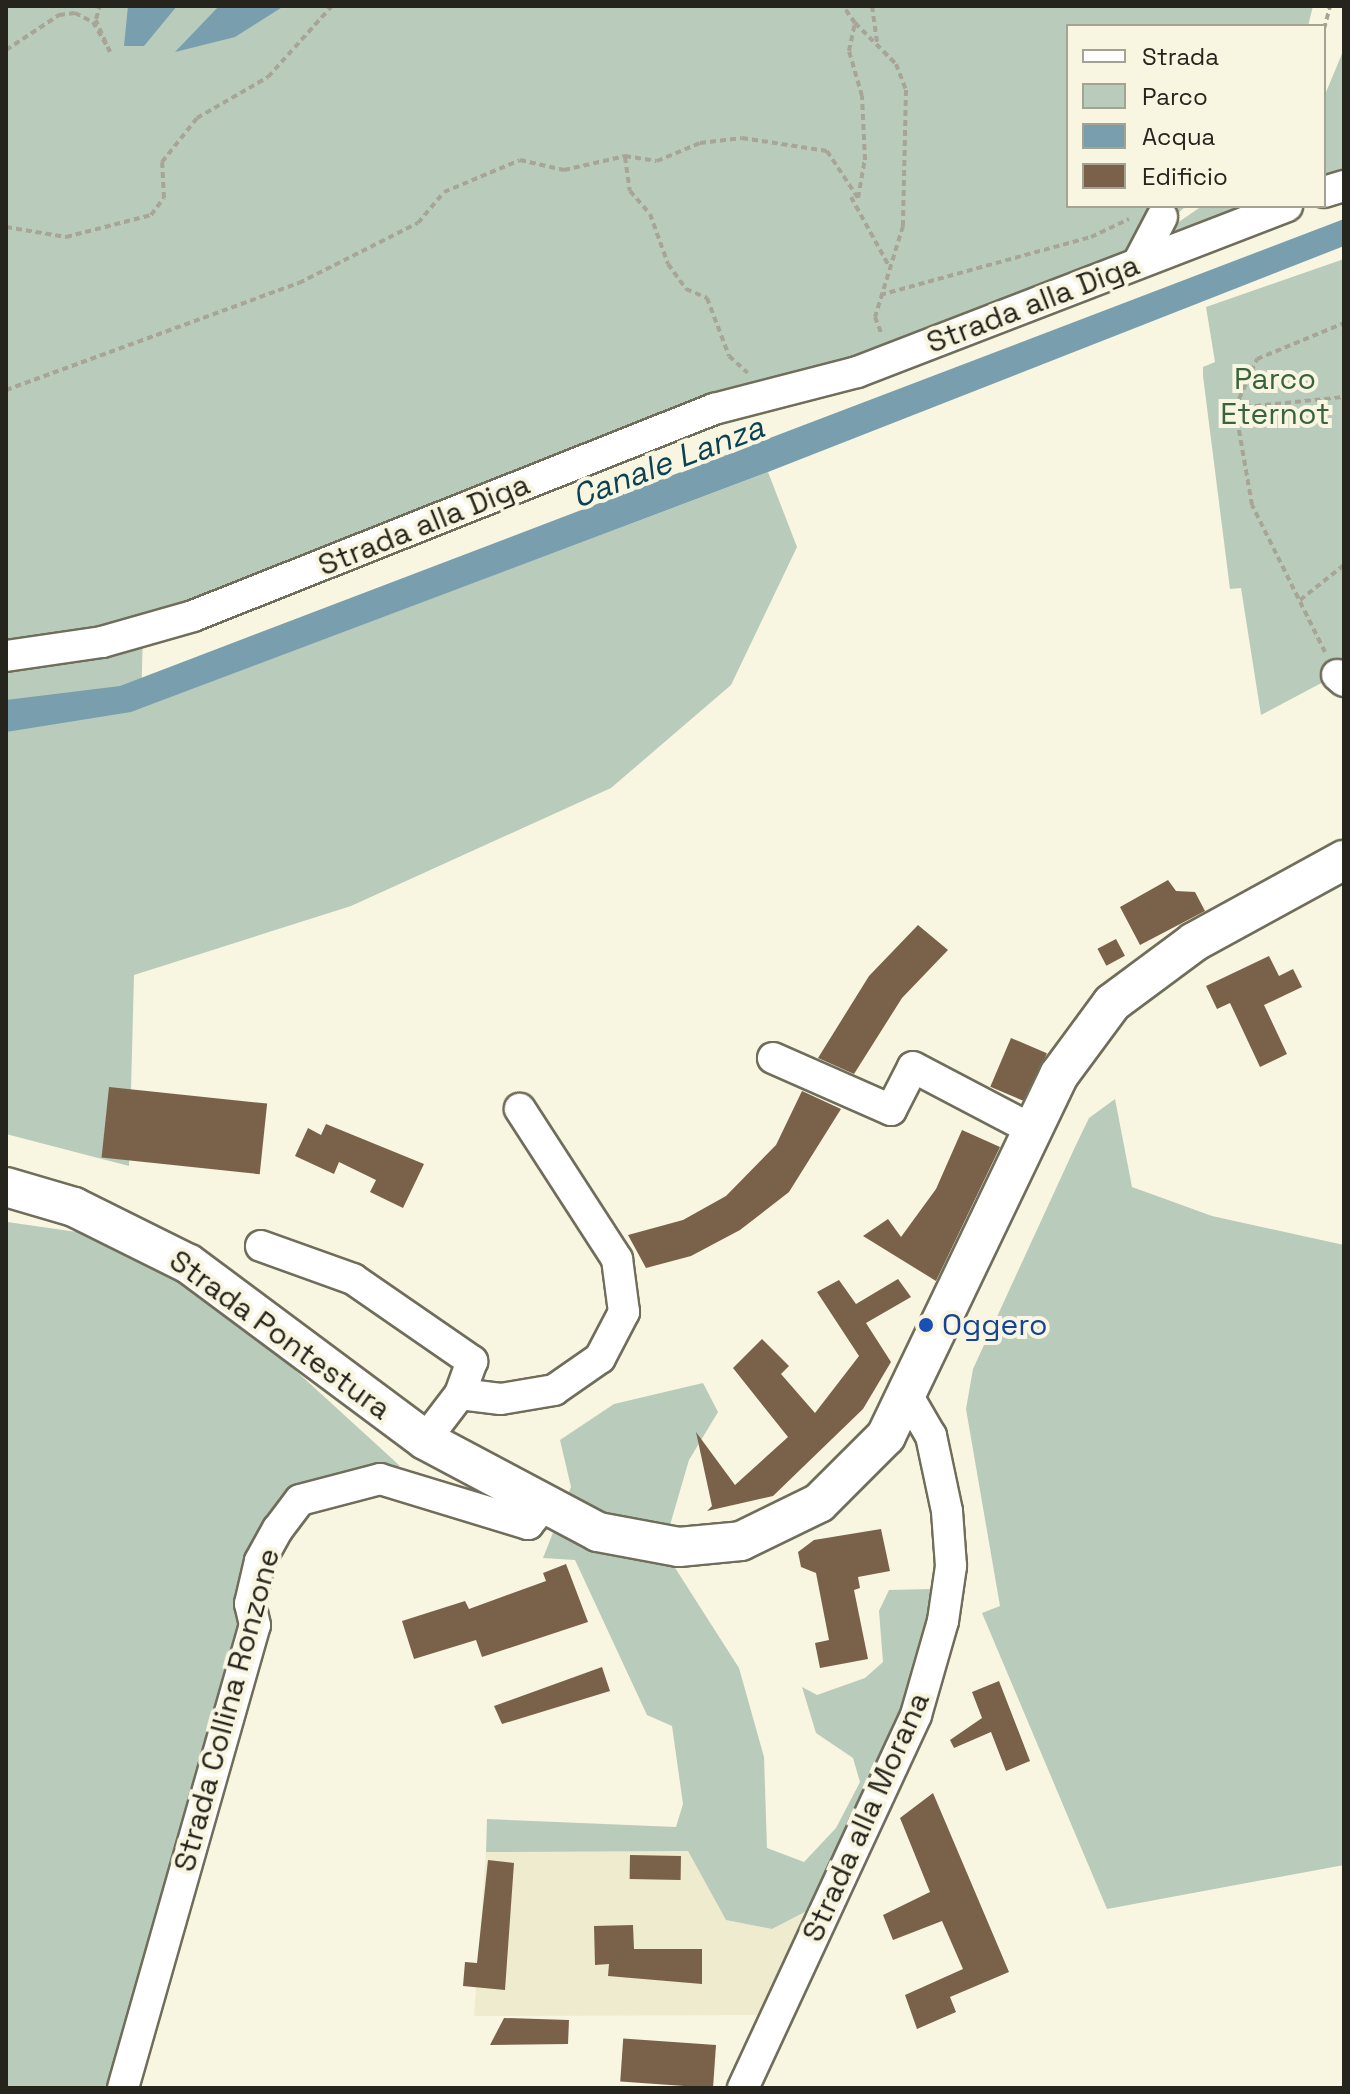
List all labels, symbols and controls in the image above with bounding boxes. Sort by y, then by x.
legend [1066,24,1326,208]
text: Strada [1142,41,1219,72]
text: Parco [1142,81,1208,112]
text: Acqua [1142,121,1215,152]
text: Edificio [1142,161,1228,192]
street label: Strada alla Diga [922,247,1144,361]
park label: Parco Eternot [1220,361,1330,432]
water label: Canale Lanza [567,408,769,516]
street label: Strada alla Diga [313,466,535,584]
street label: Strada Pontestura [162,1243,398,1427]
place label: Oggero [942,1307,1048,1343]
marker: Oggero [917,1316,935,1334]
street label: Strada Collina Ronzone [167,1545,287,1875]
street label: Strada alla Morana [795,1687,937,1947]

